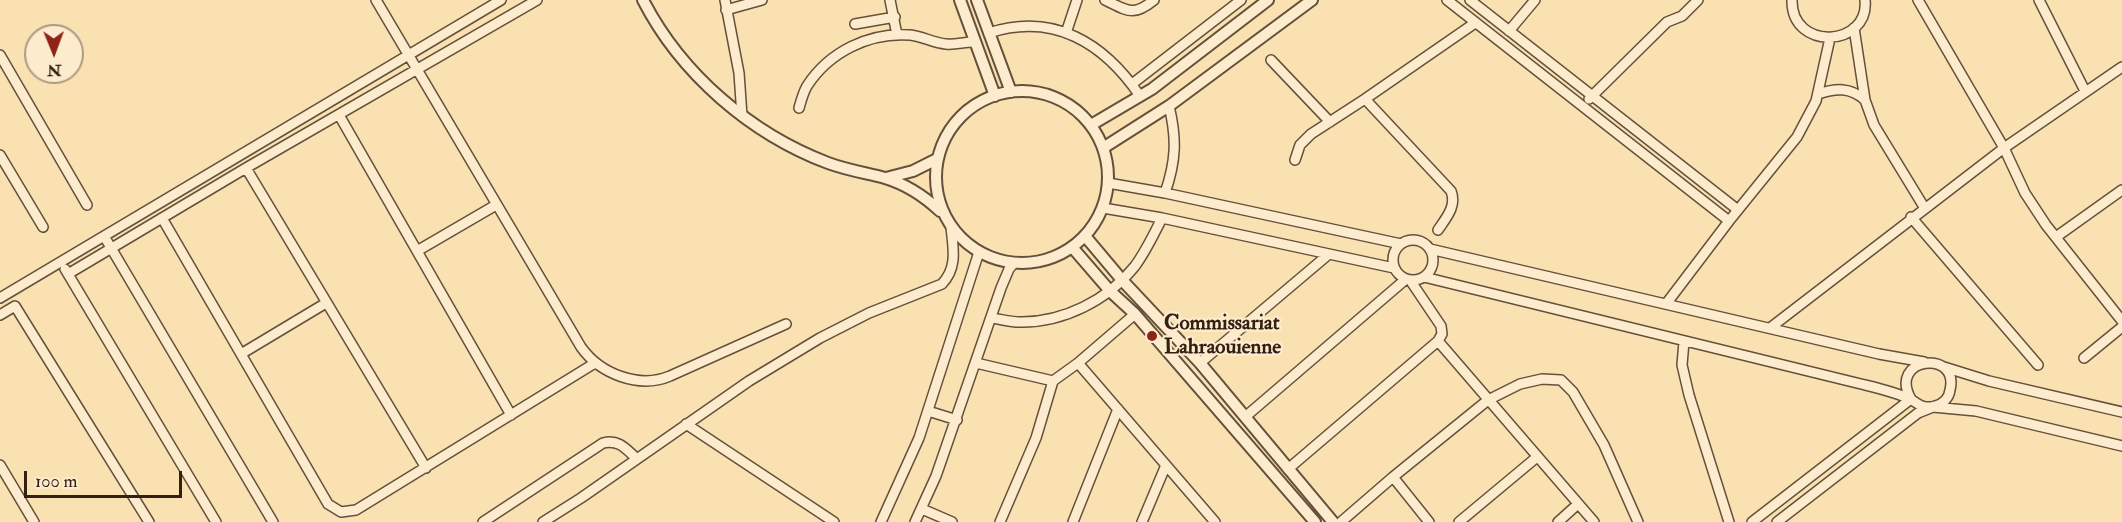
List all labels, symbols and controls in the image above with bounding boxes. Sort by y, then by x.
north arrow [24,24,84,84]
text: N [47,60,62,80]
place label: Commissariat Lahraouienne [1164,311,1281,361]
marker: Commissariat Lahraouienne [1145,329,1159,343]
scale bar [27,459,184,497]
text: 100 m [35,470,78,493]

